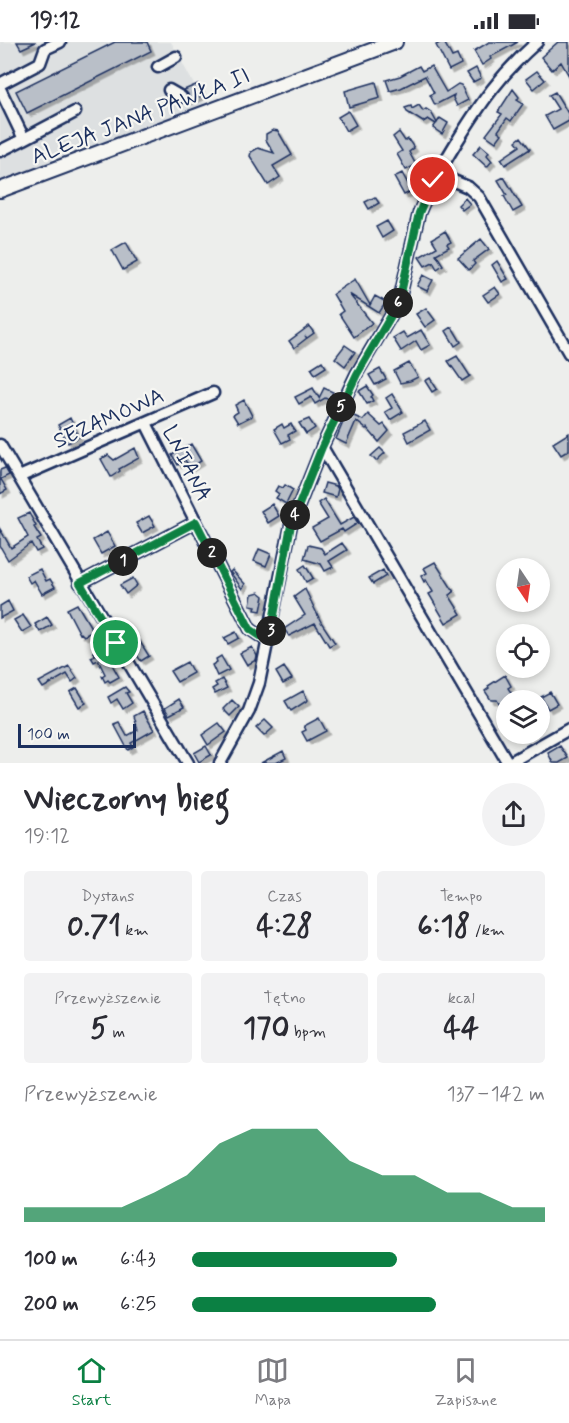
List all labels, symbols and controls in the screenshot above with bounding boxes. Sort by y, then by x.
text: 19:12 [30,7,80,35]
street label: ALEJA JANA PAWŁA II [27,62,254,172]
pin [407,154,458,205]
icon: check [416,163,449,196]
pin: 6 [383,288,413,318]
text: 6 [394,292,402,313]
street label: SEZAMOWA [49,382,169,456]
pin: 5 [326,392,356,422]
text: 5 [336,396,346,417]
street label: LNIANA [155,421,217,507]
pin: 4 [280,500,310,530]
text: 4 [290,504,300,525]
pin: 2 [197,538,227,568]
text: 2 [208,542,216,563]
pin: 1 [108,546,138,576]
text: 1 [119,550,127,571]
north arrow [496,558,550,612]
map controls [496,558,550,744]
pin: 3 [256,616,286,646]
pin [90,617,141,668]
text: 3 [267,620,275,641]
button: locate [496,624,550,678]
icon: arrive [99,626,132,659]
button: layers [496,690,550,744]
scale bar [18,721,136,748]
text: 100 m [27,724,70,745]
text: Wieczorny bieg [24,778,230,822]
button: share [482,783,545,846]
text: 19:12 [24,823,70,850]
text: Dystans [81,886,135,907]
text: Czas [267,886,302,907]
text: Tempo [440,886,482,907]
text: 0.71 [67,907,121,946]
text: 4:28 [256,907,313,946]
text: 6:18 [417,907,470,946]
text: km [121,920,149,941]
text: /km [470,920,505,941]
text: Przewyższenie [54,988,161,1009]
text: Tętno [263,988,306,1009]
text: kcal [448,988,475,1009]
text: 5 [90,1009,108,1048]
text: 170 [243,1009,289,1048]
text: 44 [443,1009,479,1048]
text: m [108,1022,125,1043]
text: bpm [289,1022,326,1043]
text: Przewyższenie [24,1081,157,1108]
text: 137–142 m [447,1081,545,1108]
text: 100 m [24,1246,78,1273]
text: 6:43 [120,1246,156,1273]
text: 200 m [24,1291,79,1318]
text: 6:25 [120,1291,156,1318]
tab: Start [72,1354,111,1411]
tab: Mapa [255,1354,291,1411]
tab: Zapisane [435,1354,497,1411]

